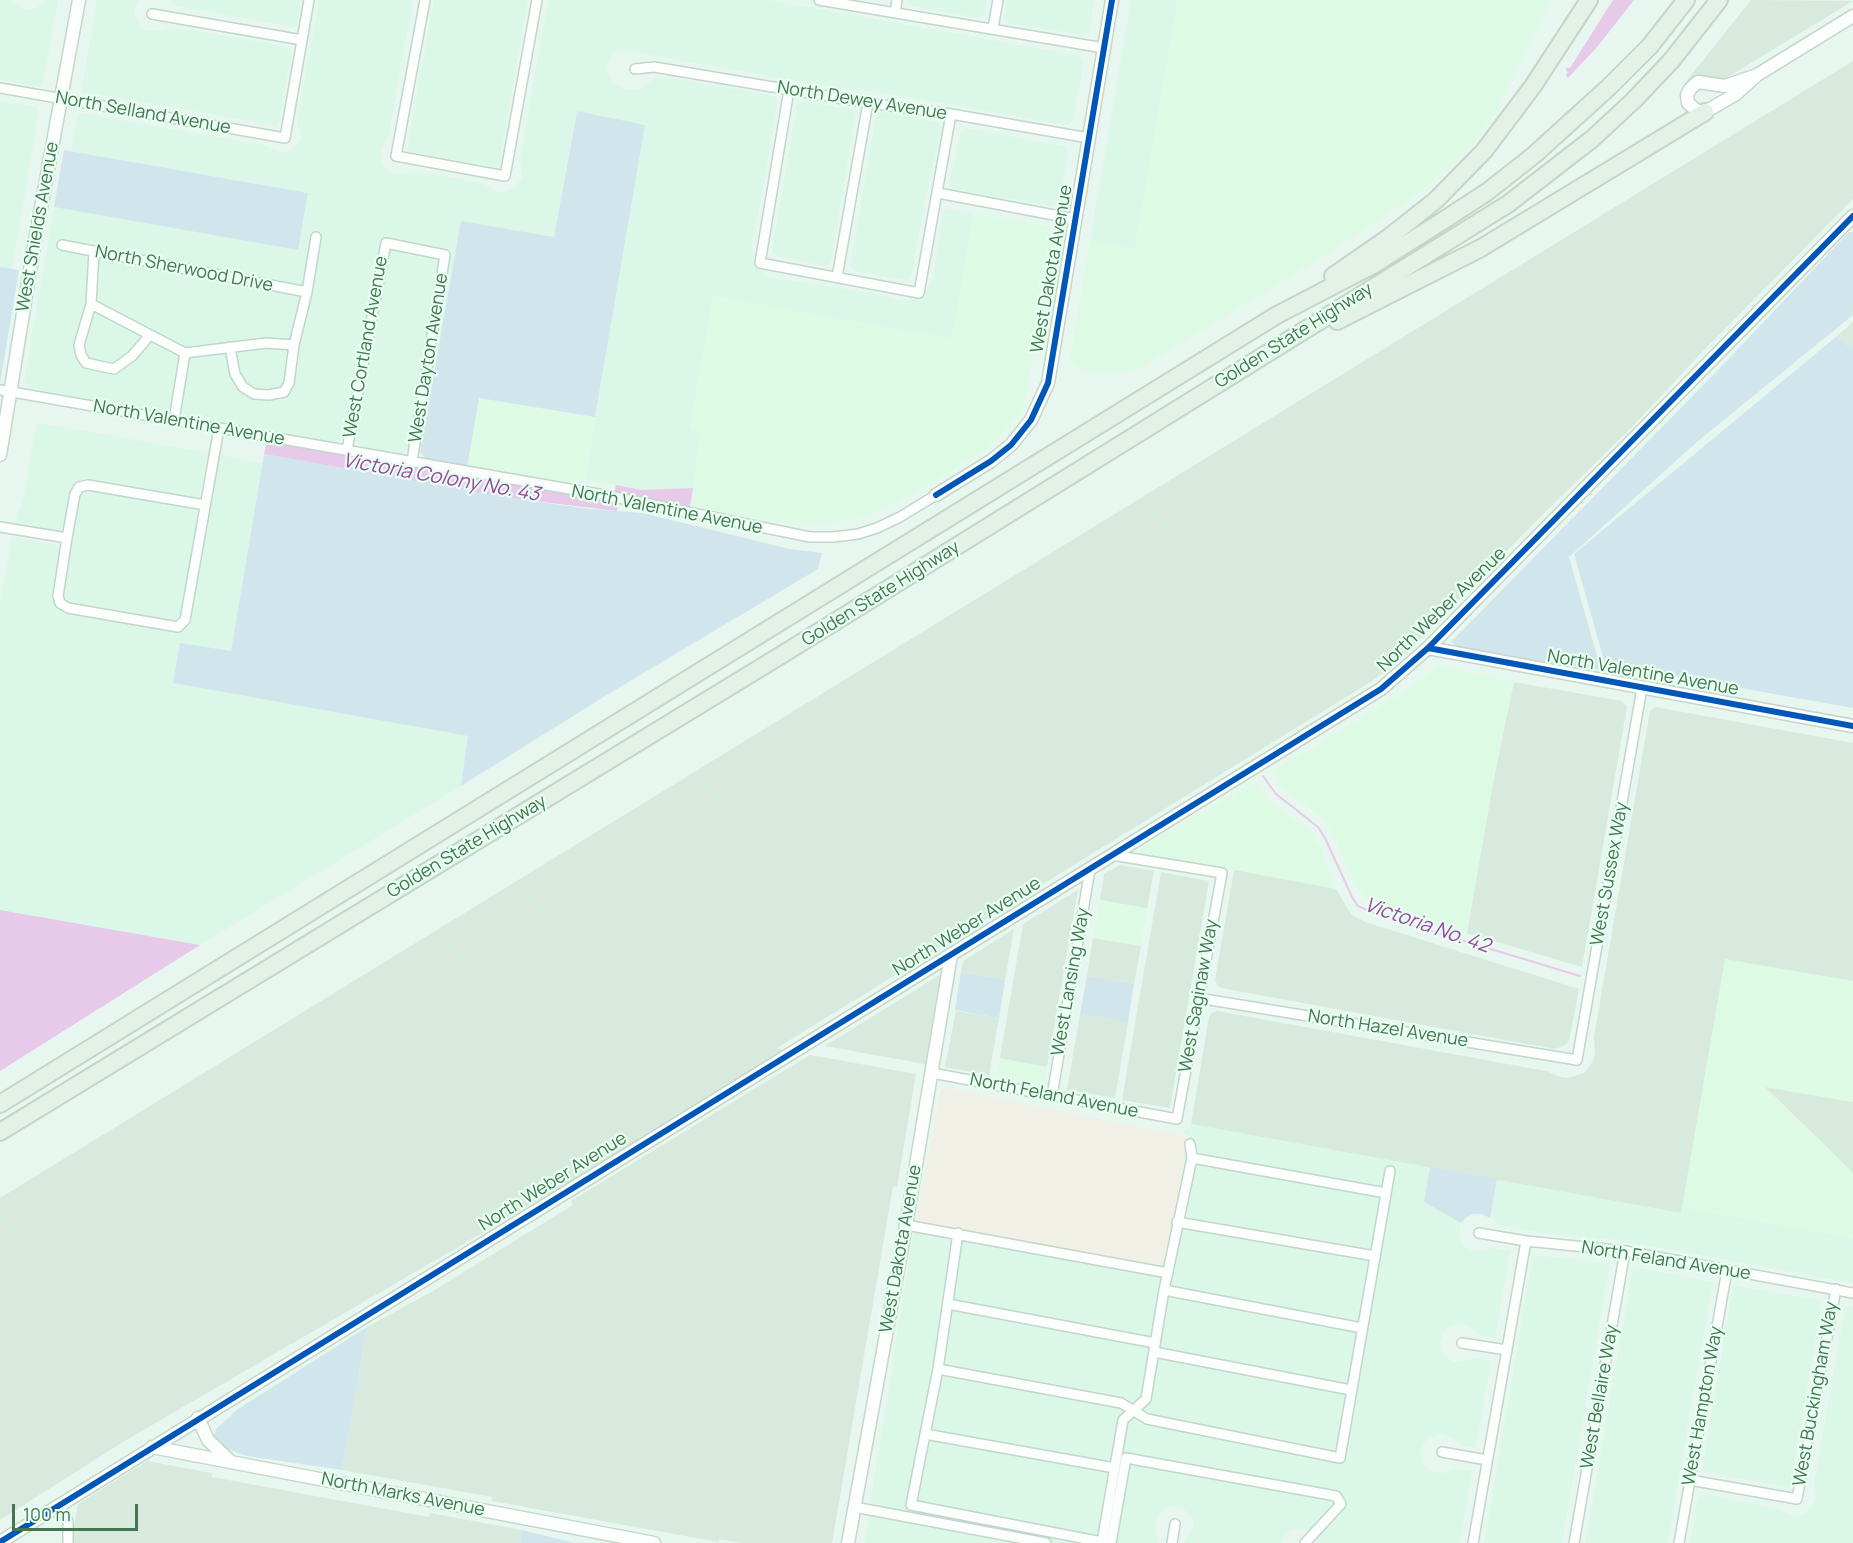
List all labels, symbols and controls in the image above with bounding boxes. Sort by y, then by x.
street label: North Dewey Avenue [776,77,948,125]
street label: North Selland Avenue [54,87,232,139]
street label: West Shields Avenue [12,140,64,314]
street label: West Dakota Avenue [1027,183,1077,355]
street label: North Sherwood Drive [93,241,275,297]
street label: West Cortland Avenue [339,254,393,440]
street label: West Dayton Avenue [405,272,453,444]
street label: Golden State Highway [1211,279,1377,393]
street label: North Valentine Avenue [92,396,286,450]
water label: Victoria Colony No. 43 [341,449,541,507]
street label: North Valentine Avenue [570,481,764,539]
street label: Golden State Highway [798,537,964,651]
street label: North Weber Avenue [1373,543,1511,677]
street label: North Valentine Avenue [1546,646,1740,700]
street label: Golden State Highway [383,791,551,903]
street label: West Sussex Way [1587,801,1633,947]
street label: North Weber Avenue [889,873,1045,981]
water label: Victoria No. 42 [1361,893,1493,959]
street label: West Lansing Way [1047,906,1095,1058]
street label: West Saginaw Way [1175,918,1223,1074]
street label: North Hazel Avenue [1306,1006,1470,1052]
street label: North Feland Avenue [968,1069,1140,1123]
street label: North Weber Avenue [475,1128,631,1236]
street label: West Dakota Avenue [876,1163,926,1335]
street label: North Feland Avenue [1580,1237,1752,1285]
street label: West Buckingham Way [1789,1300,1843,1488]
street label: West Bellaire Way [1577,1323,1623,1471]
street label: West Hampton Way [1678,1325,1728,1487]
street label: North Marks Avenue [319,1469,487,1521]
scale bar [15,1492,141,1530]
text: 100 m [23,1502,71,1526]

